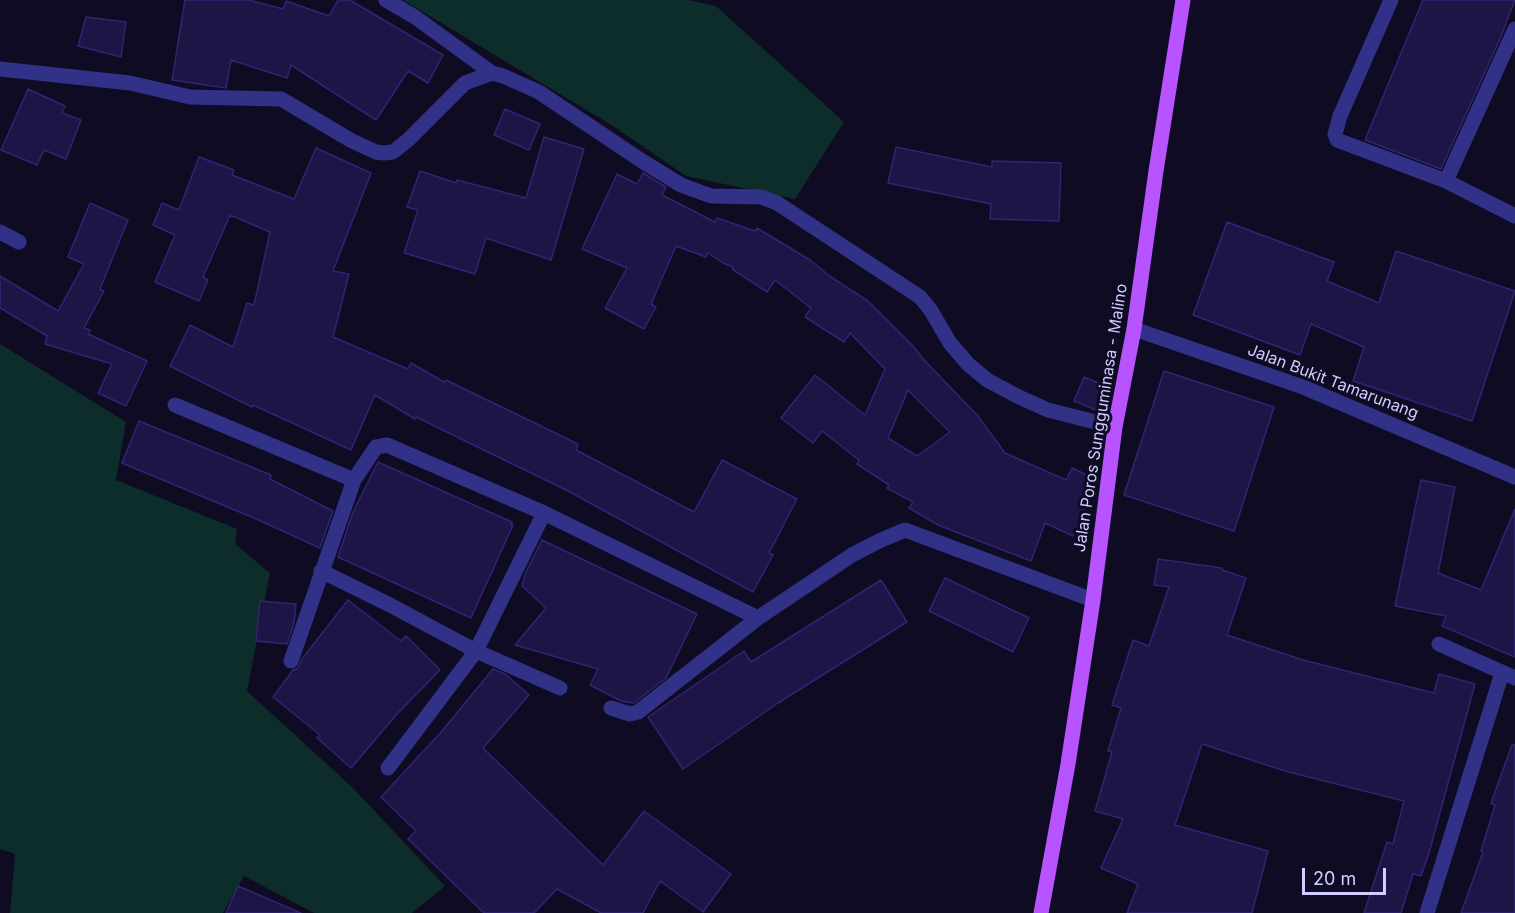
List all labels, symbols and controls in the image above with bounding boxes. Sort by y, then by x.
street label: Jalan Poros Sungguminasa - Malino [1070,282,1132,554]
street label: Jalan Bukit Tamarunang [1245,341,1421,423]
scale bar [1305,856,1389,894]
text: 20 m [1313,868,1356,889]

